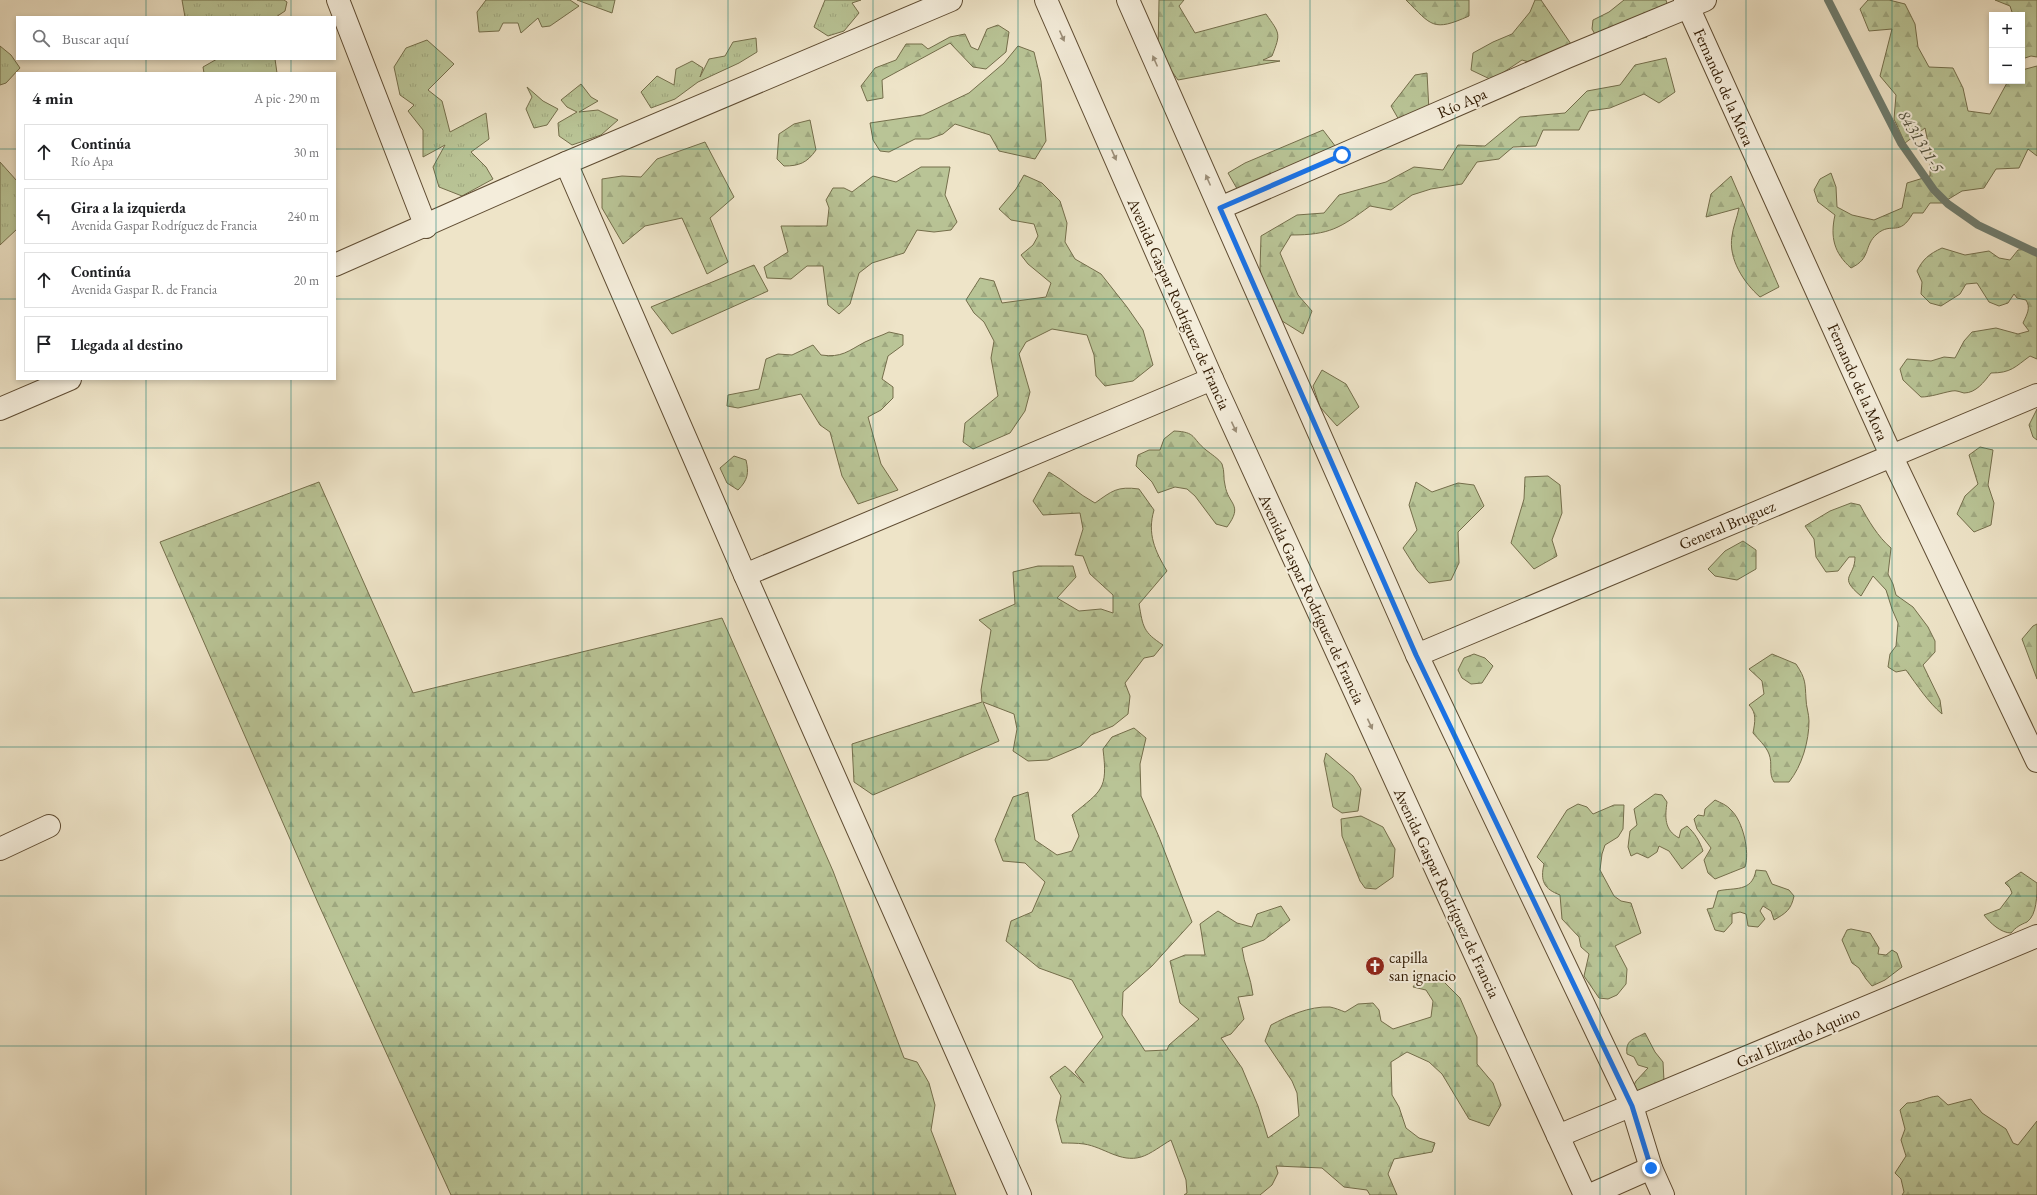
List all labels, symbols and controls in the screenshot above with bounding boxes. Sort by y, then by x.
map controls [1989,12,2025,84]
button: + [1989,12,2025,48]
search box [16,16,336,60]
street label: Fernando de la Mora [1689,25,1760,150]
icon: search [30,27,52,49]
text: Buscar aquí [62,29,129,48]
one-way arrow [1059,30,1065,42]
button: − [1989,48,2025,84]
one-way arrow [1152,55,1158,67]
street label: Río Apa [1434,83,1491,123]
text: 4 min [32,87,73,109]
text: A pie · 290 m [254,90,320,107]
water label: 8431311-5 [1893,106,1949,177]
text: Continúa [71,134,131,153]
icon: ahead [33,141,55,163]
text: 30 m [294,144,319,161]
route start [1333,146,1351,164]
one-way arrow [1111,149,1117,161]
text: Río Apa [71,153,113,170]
one-way arrow [1204,173,1210,185]
street label: Avenida Gaspar Rodríguez de Francia [1122,194,1235,414]
text: Gira a la izquierda [71,198,186,217]
icon: left [33,205,55,227]
text: 240 m [288,208,319,225]
text: Avenida Gaspar Rodríguez de Francia [71,217,257,234]
text: Continúa [71,262,131,281]
icon: ahead [33,269,55,291]
text: 20 m [294,272,319,289]
text: Avenida Gaspar R. de Francia [71,281,217,298]
street label: Fernando de la Mora [1823,320,1894,445]
icon: arrive [33,333,55,355]
text: Llegada al destino [71,335,183,354]
one-way arrow [1231,422,1237,433]
street label: Avenida Gaspar Rodríguez de Francia [1254,490,1370,708]
street label: General Bruguez [1676,495,1778,555]
one-way arrow [1367,718,1373,730]
street label: Avenida Gaspar Rodríguez de Francia [1389,784,1505,1002]
place label: capilla san ignacio [1389,947,1456,986]
church icon: capilla san ignacio [1364,955,1386,977]
street label: Gral Elizardo Aquino [1733,1001,1863,1073]
route end [1642,1159,1660,1177]

